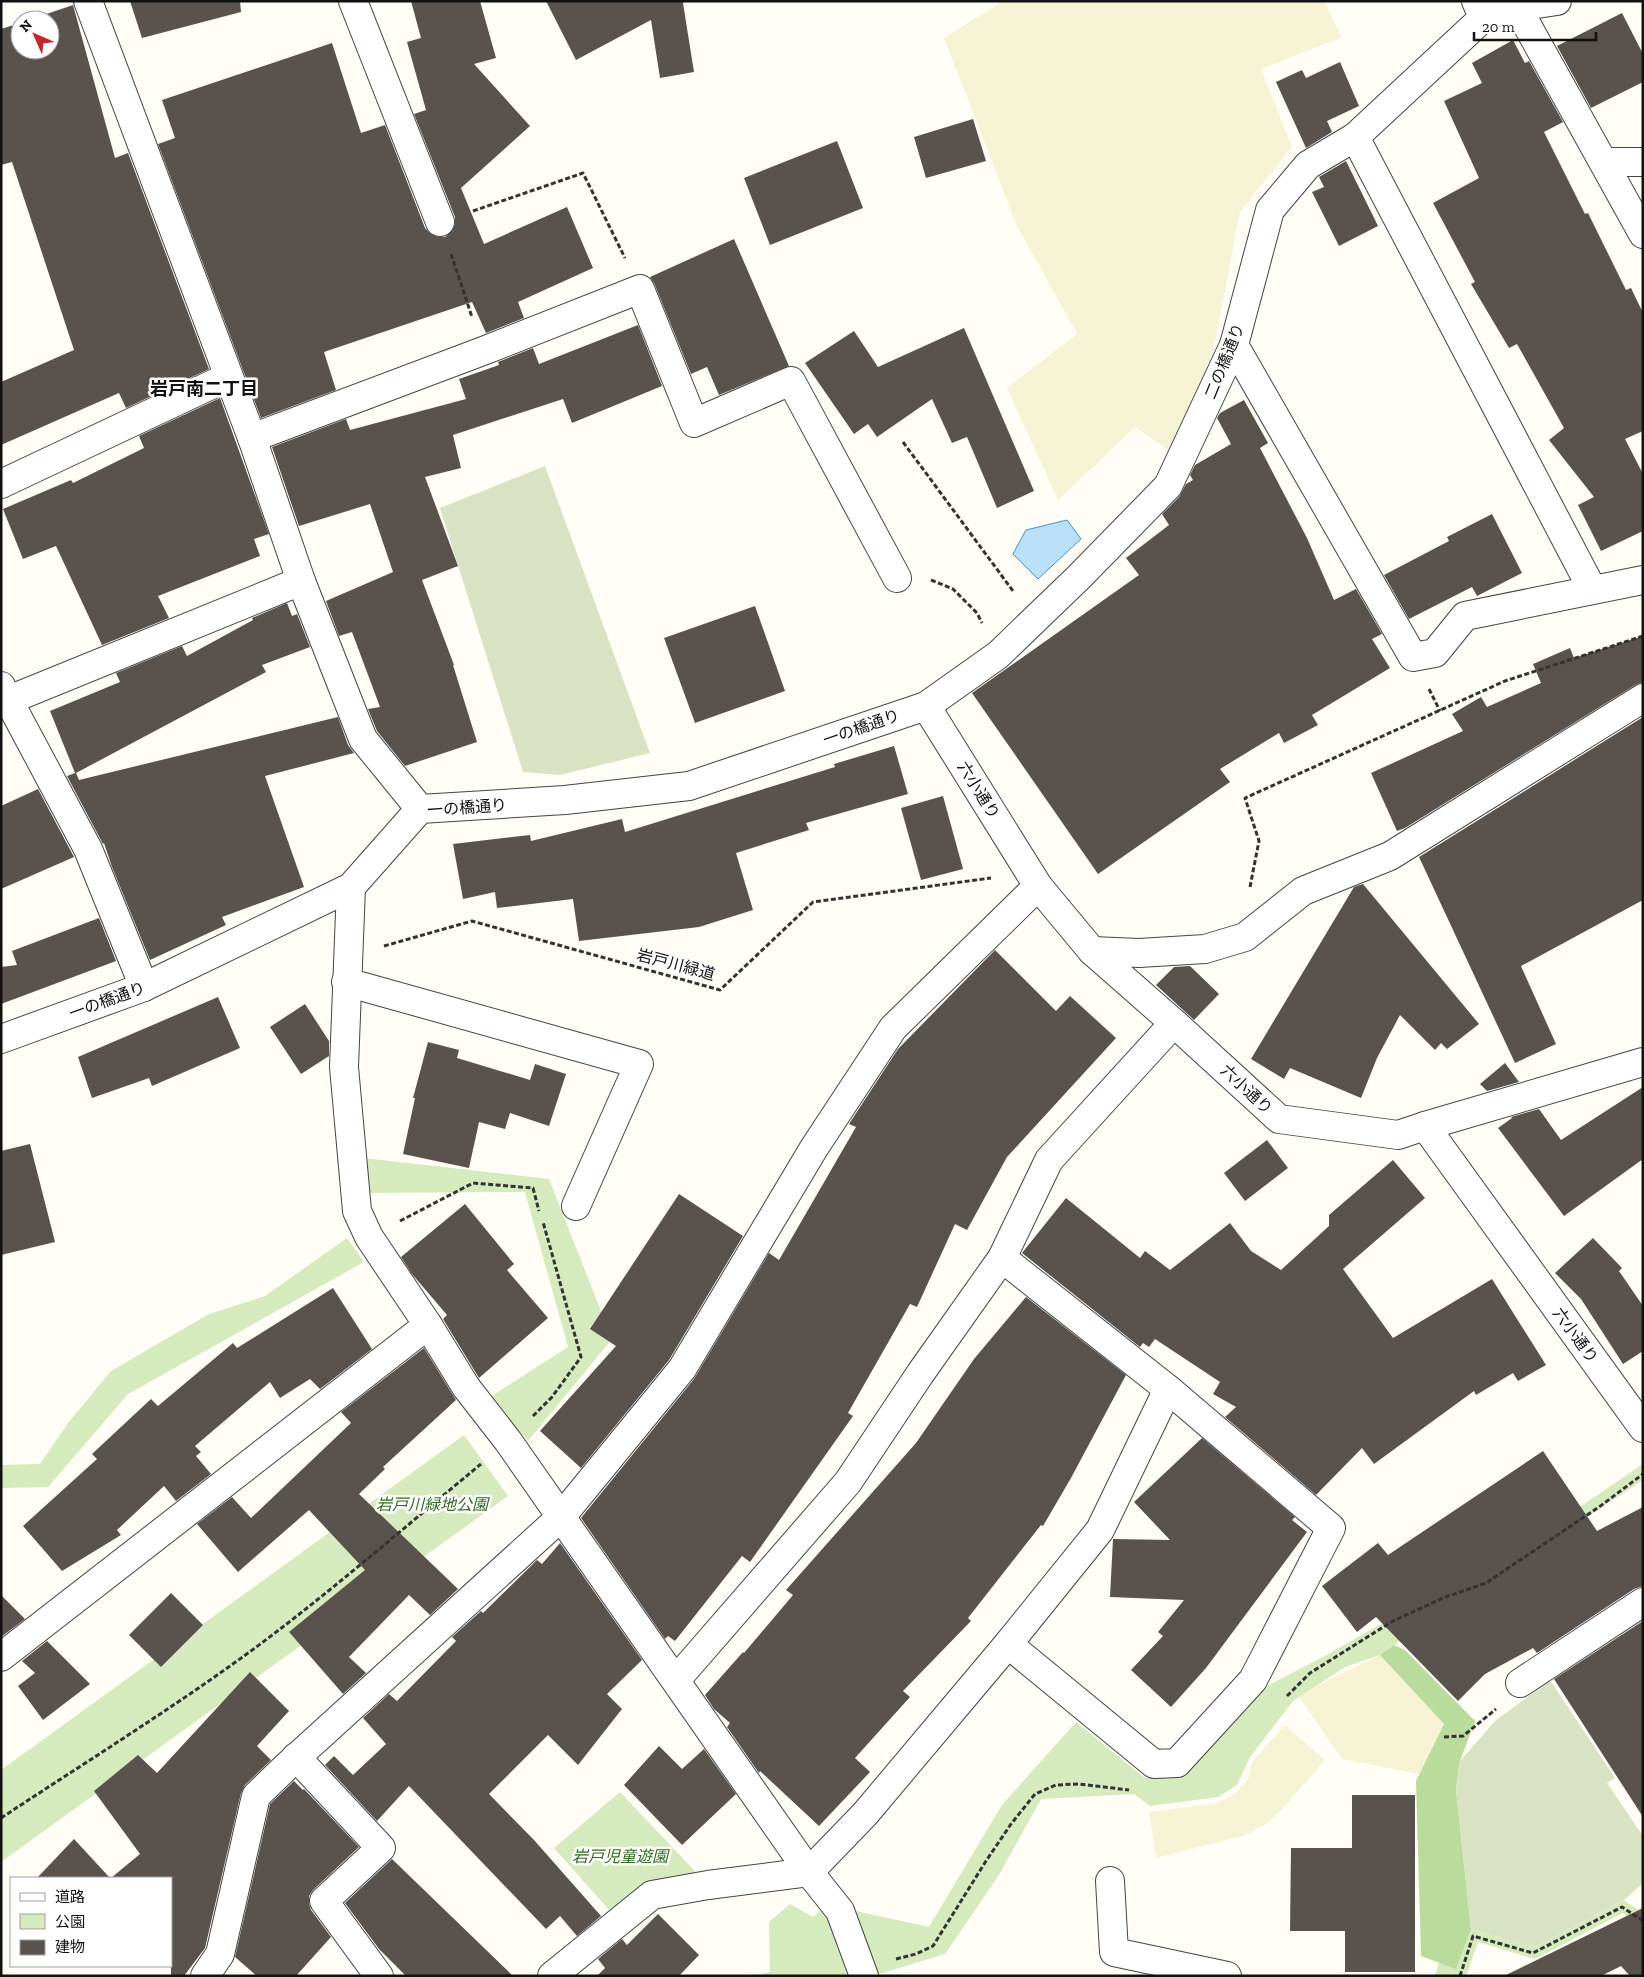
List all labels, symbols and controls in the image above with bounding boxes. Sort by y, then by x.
north arrow [10,10,60,60]
scale bar [1474,10,1596,42]
text: N [16,16,36,36]
text: 20 m [1482,18,1515,36]
street label: 二の橋通り [1201,321,1248,402]
district label: 岩戸南二丁目 [150,378,258,400]
street label: 一の橋通り [820,705,902,749]
street label: 六小通り [954,758,1004,822]
street label: 一の橋通り [426,795,508,820]
street label: 岩戸川緑道 [635,945,717,984]
street label: 一の橋通り [66,978,148,1023]
street label: 六小通り [1217,1061,1277,1118]
street label: 六小通り [1549,1304,1602,1367]
park label: 岩戸川緑地公園 [376,1495,490,1514]
park label: 岩戸児童遊園 [572,1847,670,1866]
legend [10,1877,172,1967]
text: 道路 [55,1888,85,1906]
text: 公園 [55,1913,85,1931]
text: 建物 [55,1938,85,1956]

